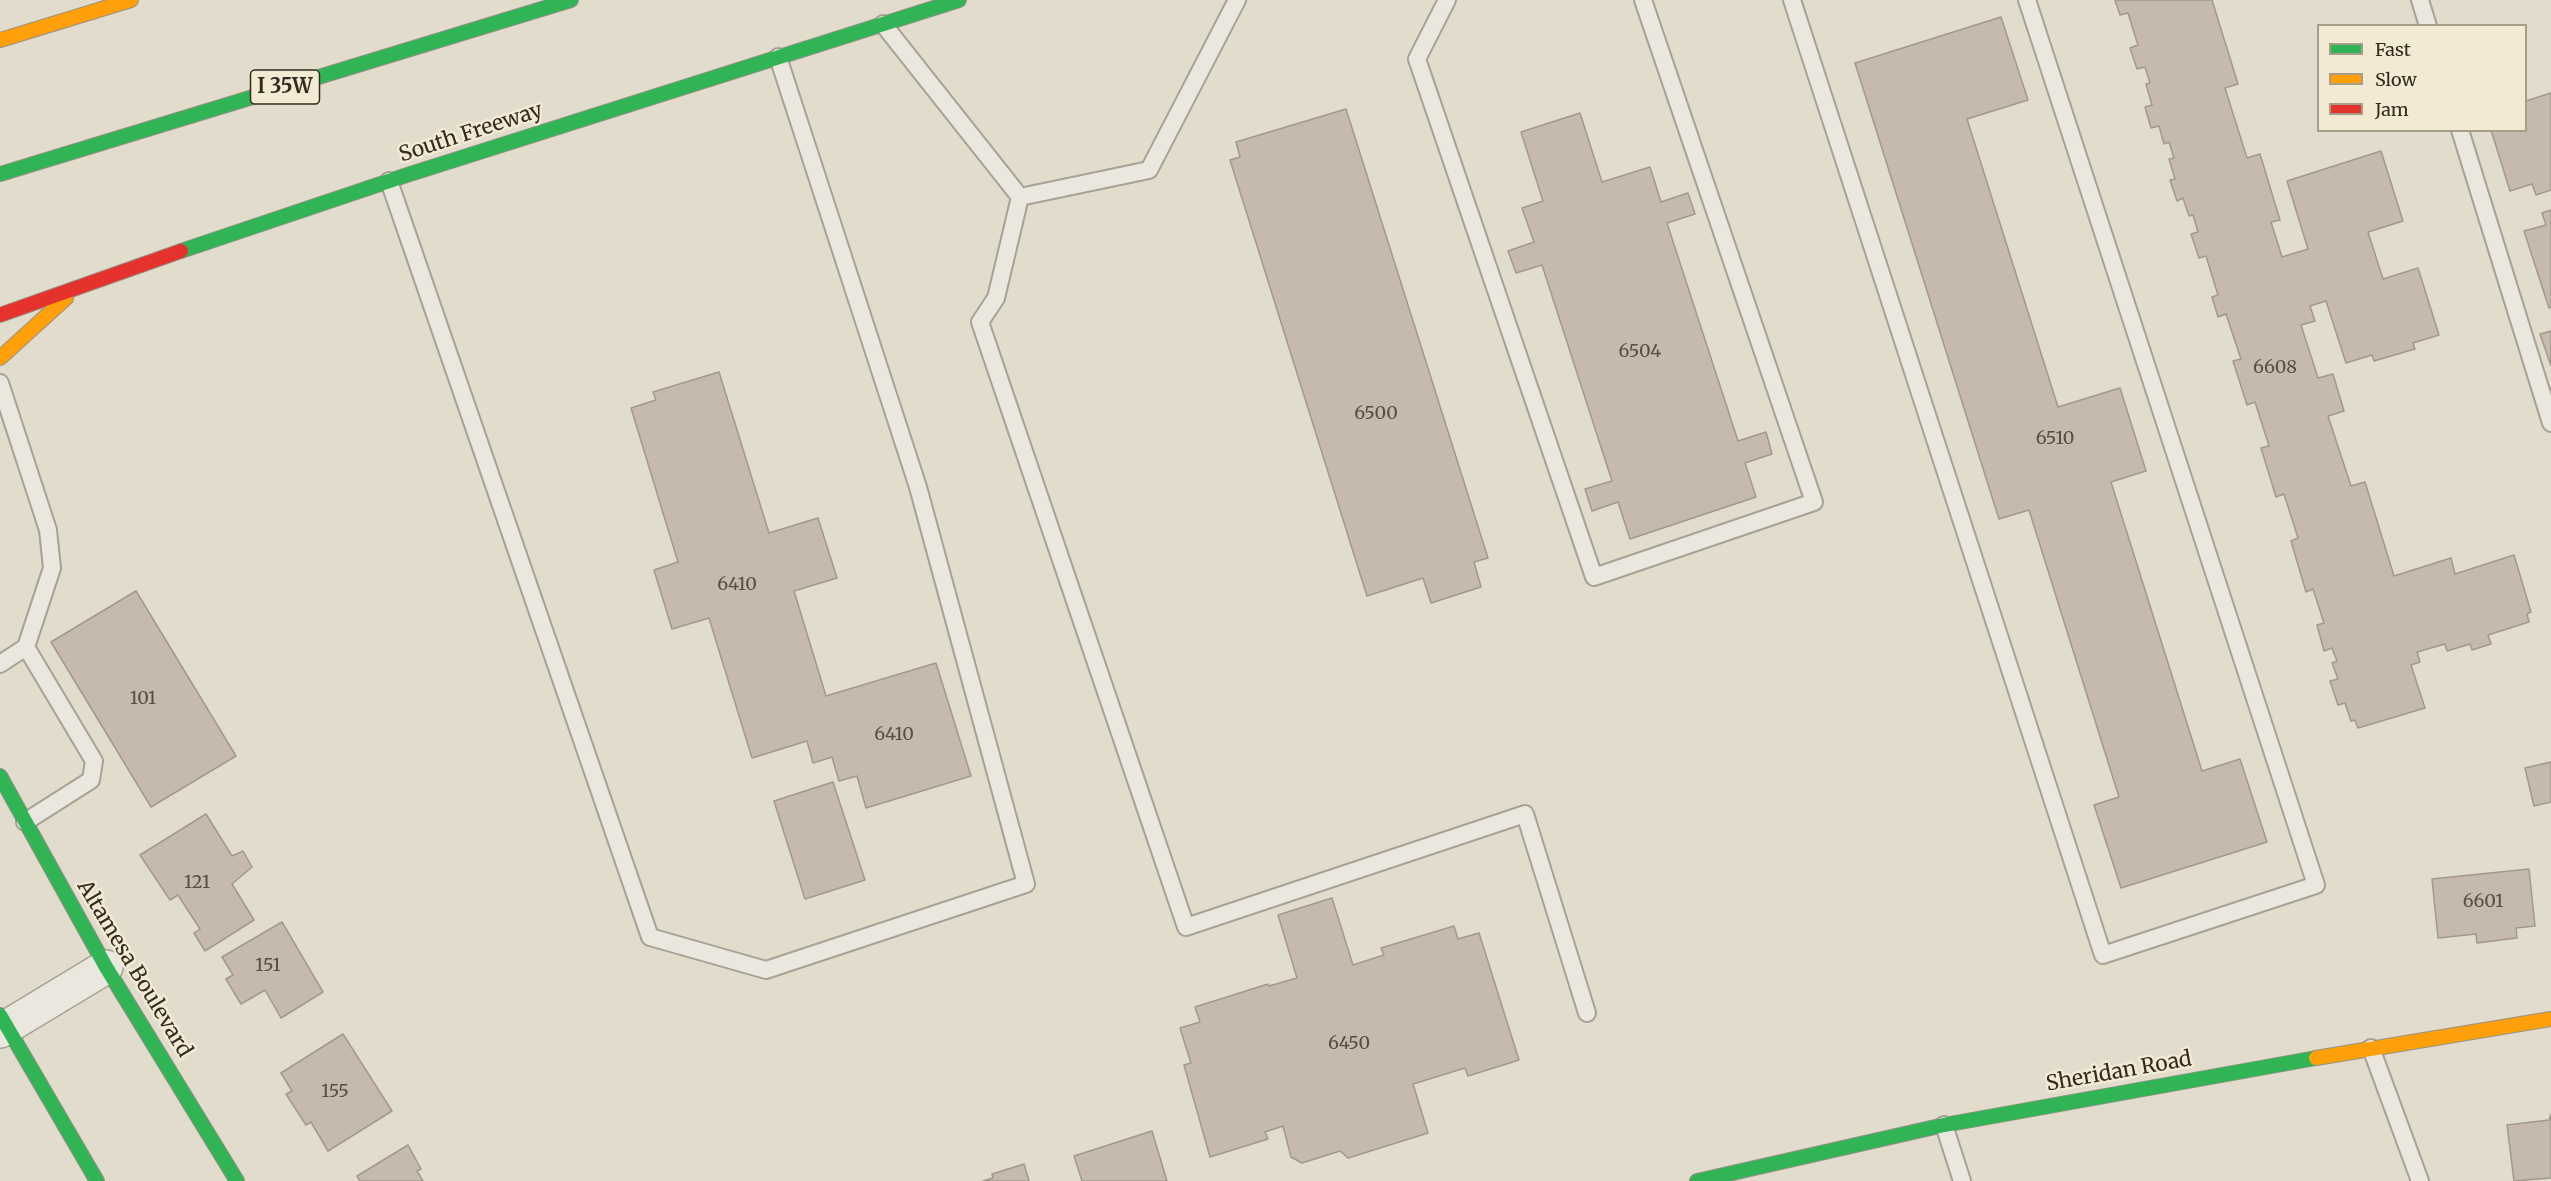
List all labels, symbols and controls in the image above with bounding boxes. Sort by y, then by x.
legend [2317,24,2527,132]
text: Fast [2375,38,2411,61]
text: Slow [2375,68,2417,91]
road number: I 35W [250,70,320,104]
street label: South Freeway [396,98,546,168]
text: Jam [2375,98,2409,121]
house number: 6504 [1619,341,1661,363]
house number: 6608 [2253,357,2297,379]
house number: 6500 [1354,403,1398,425]
house number: 6510 [2036,428,2074,450]
house number: 6410 [717,574,757,596]
house number: 101 [130,688,156,710]
house number: 6410 [874,724,914,746]
house number: 121 [184,872,210,894]
street label: Altamesa Boulevard [71,876,197,1062]
house number: 6601 [2463,891,2503,913]
house number: 151 [255,955,281,977]
house number: 6450 [1328,1033,1370,1055]
street label: Sheridan Road [2044,1047,2194,1097]
house number: 155 [321,1081,349,1103]

